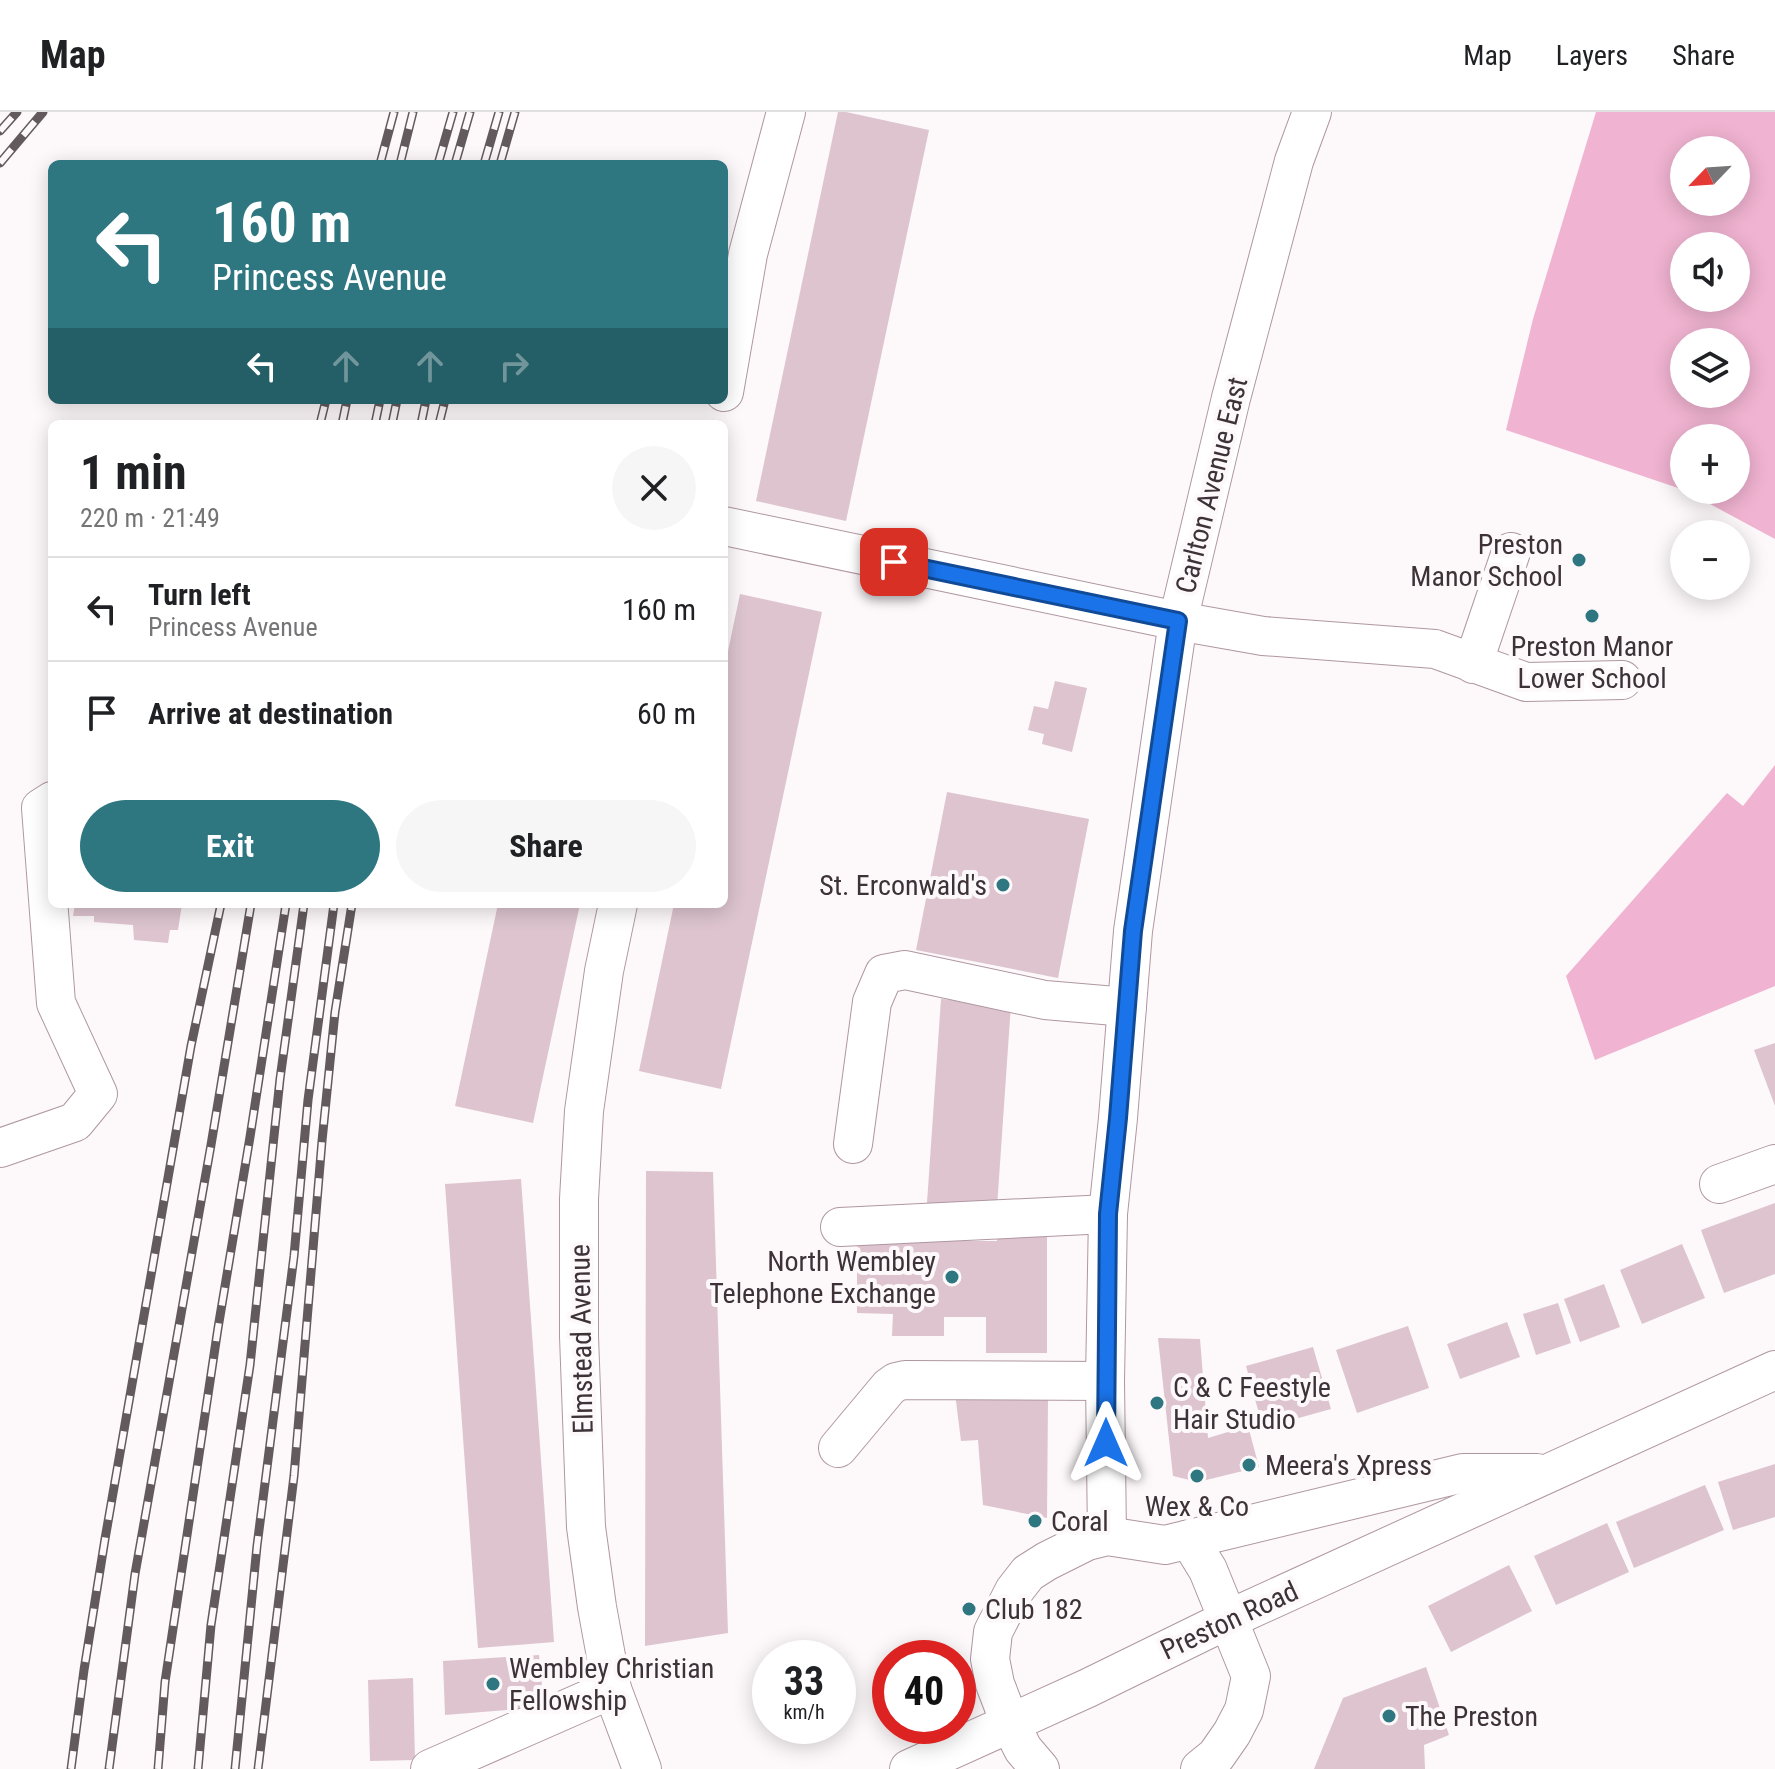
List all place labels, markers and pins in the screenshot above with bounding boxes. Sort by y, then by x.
pin [860,528,928,596]
place label: Preston Manor School [1410,528,1563,593]
marker: Preston Manor School [1570,551,1588,569]
marker: Preston Manor Lower School [1583,607,1601,625]
place label: Preston Manor Lower School [1511,630,1673,695]
place label: St. Erconwald's [819,869,987,902]
marker: St. Erconwald's [994,876,1012,894]
place label: North Wembley Telephone Exchange [709,1245,936,1310]
marker: North Wembley Telephone Exchange [943,1268,961,1286]
place label: C & C Feestyle Hair Studio [1173,1371,1331,1436]
marker: C & C Feestyle Hair Studio [1148,1394,1166,1412]
place label: Meera's Xpress [1265,1449,1432,1482]
marker: Meera's Xpress [1240,1456,1258,1474]
marker: Wex & Co [1188,1467,1206,1485]
place label: Wex & Co [1145,1490,1249,1523]
place label: Coral [1051,1505,1109,1538]
marker: Coral [1026,1512,1044,1530]
place label: Club 182 [985,1593,1083,1626]
marker: Club 182 [960,1600,978,1618]
place label: Wembley Christian Fellowship [509,1652,714,1717]
marker: Wembley Christian Fellowship [484,1675,502,1693]
place label: The Preston [1405,1700,1538,1733]
marker: The Preston [1380,1707,1398,1725]

